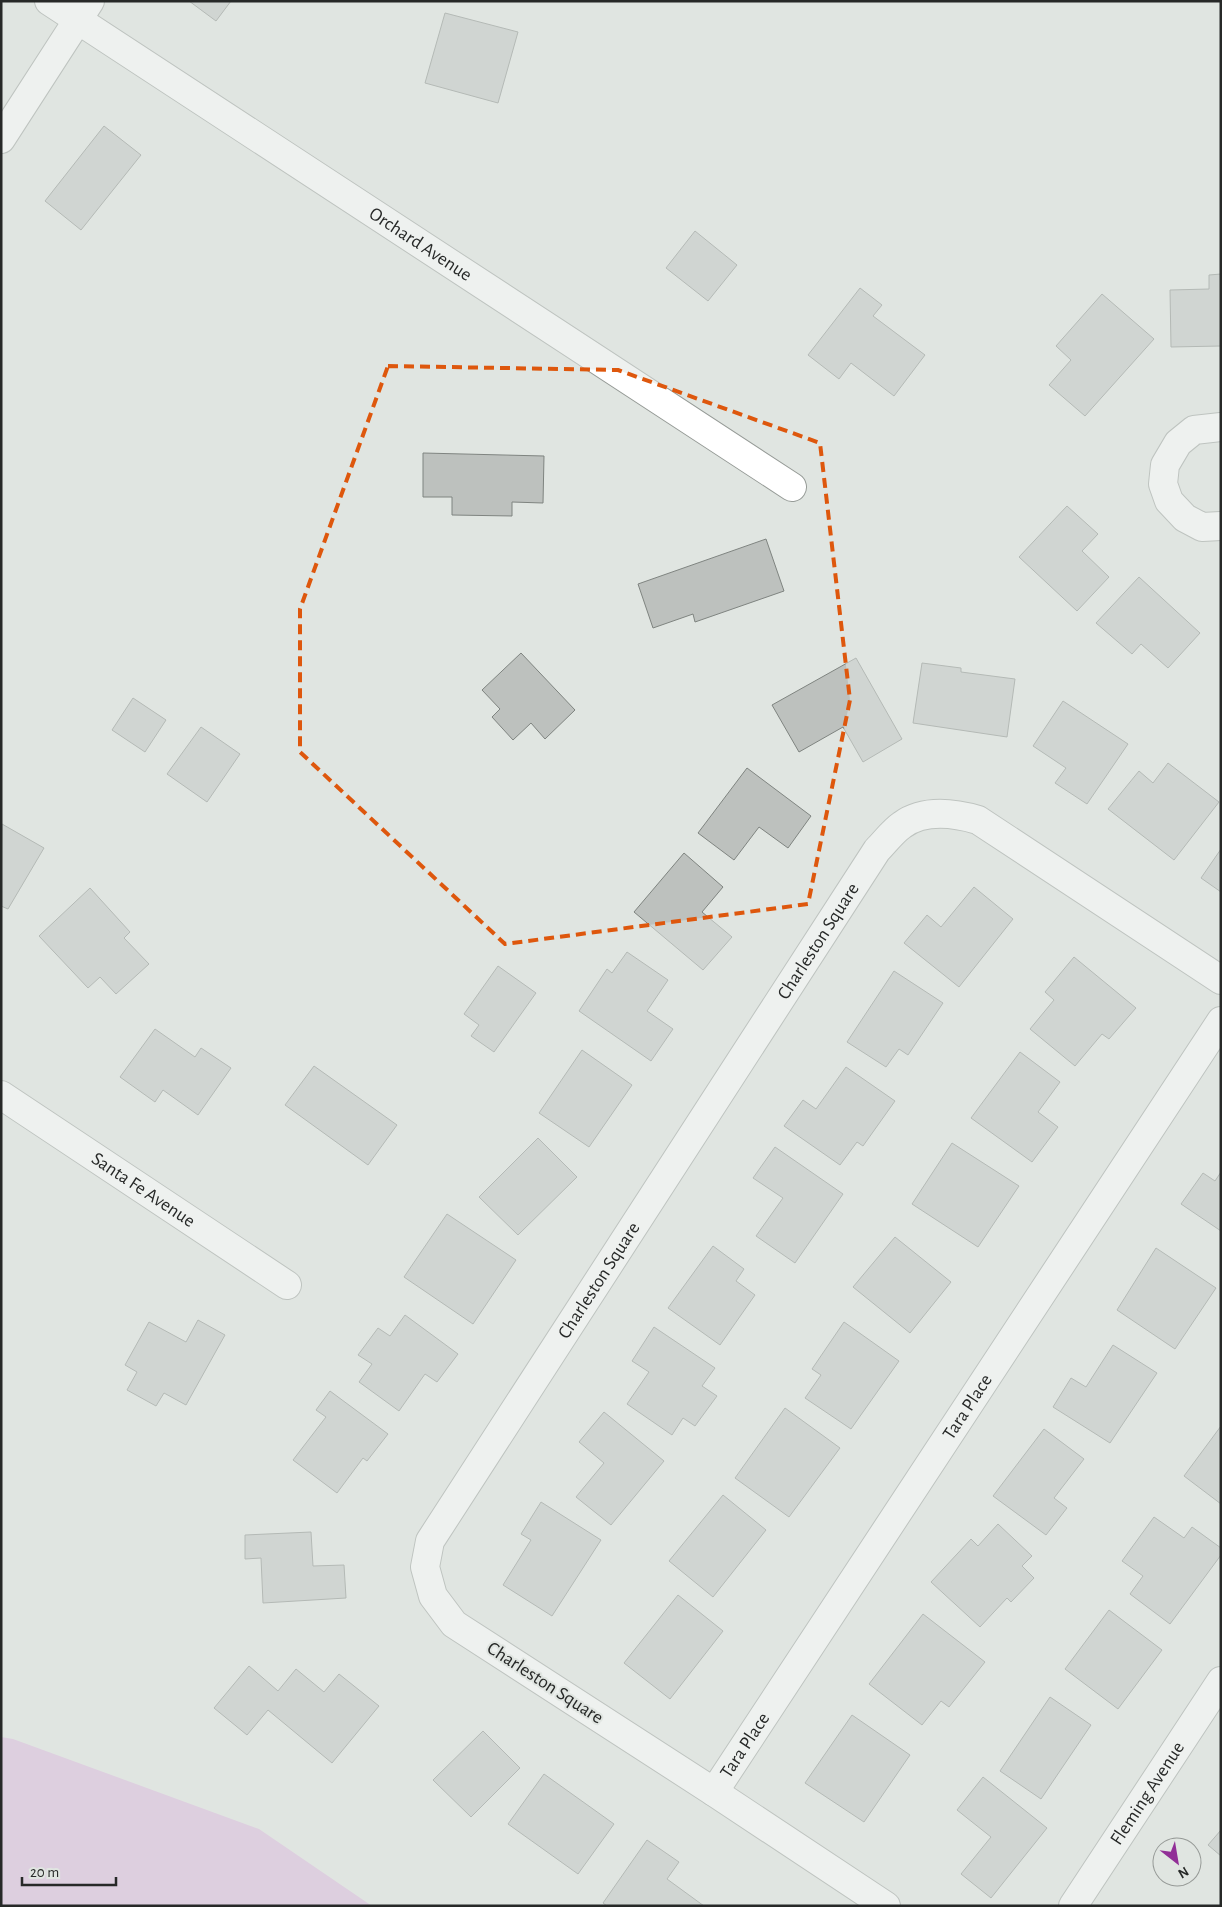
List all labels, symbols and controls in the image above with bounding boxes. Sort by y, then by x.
street label: Orchard Avenue [366,204,475,284]
street label: Charleston Square [774,879,863,1003]
street label: Santa Fe Avenue [88,1149,199,1231]
street label: Charleston Square [554,1219,643,1342]
street label: Tara Place [939,1371,996,1443]
street label: Charleston Square [484,1638,606,1728]
street label: Tara Place [717,1709,773,1781]
street label: Fleming Avenue [1107,1738,1188,1848]
north arrow [1152,1837,1202,1887]
scale bar [22,1854,116,1886]
text: N [1175,1864,1191,1881]
text: 20 m [30,1865,59,1880]

